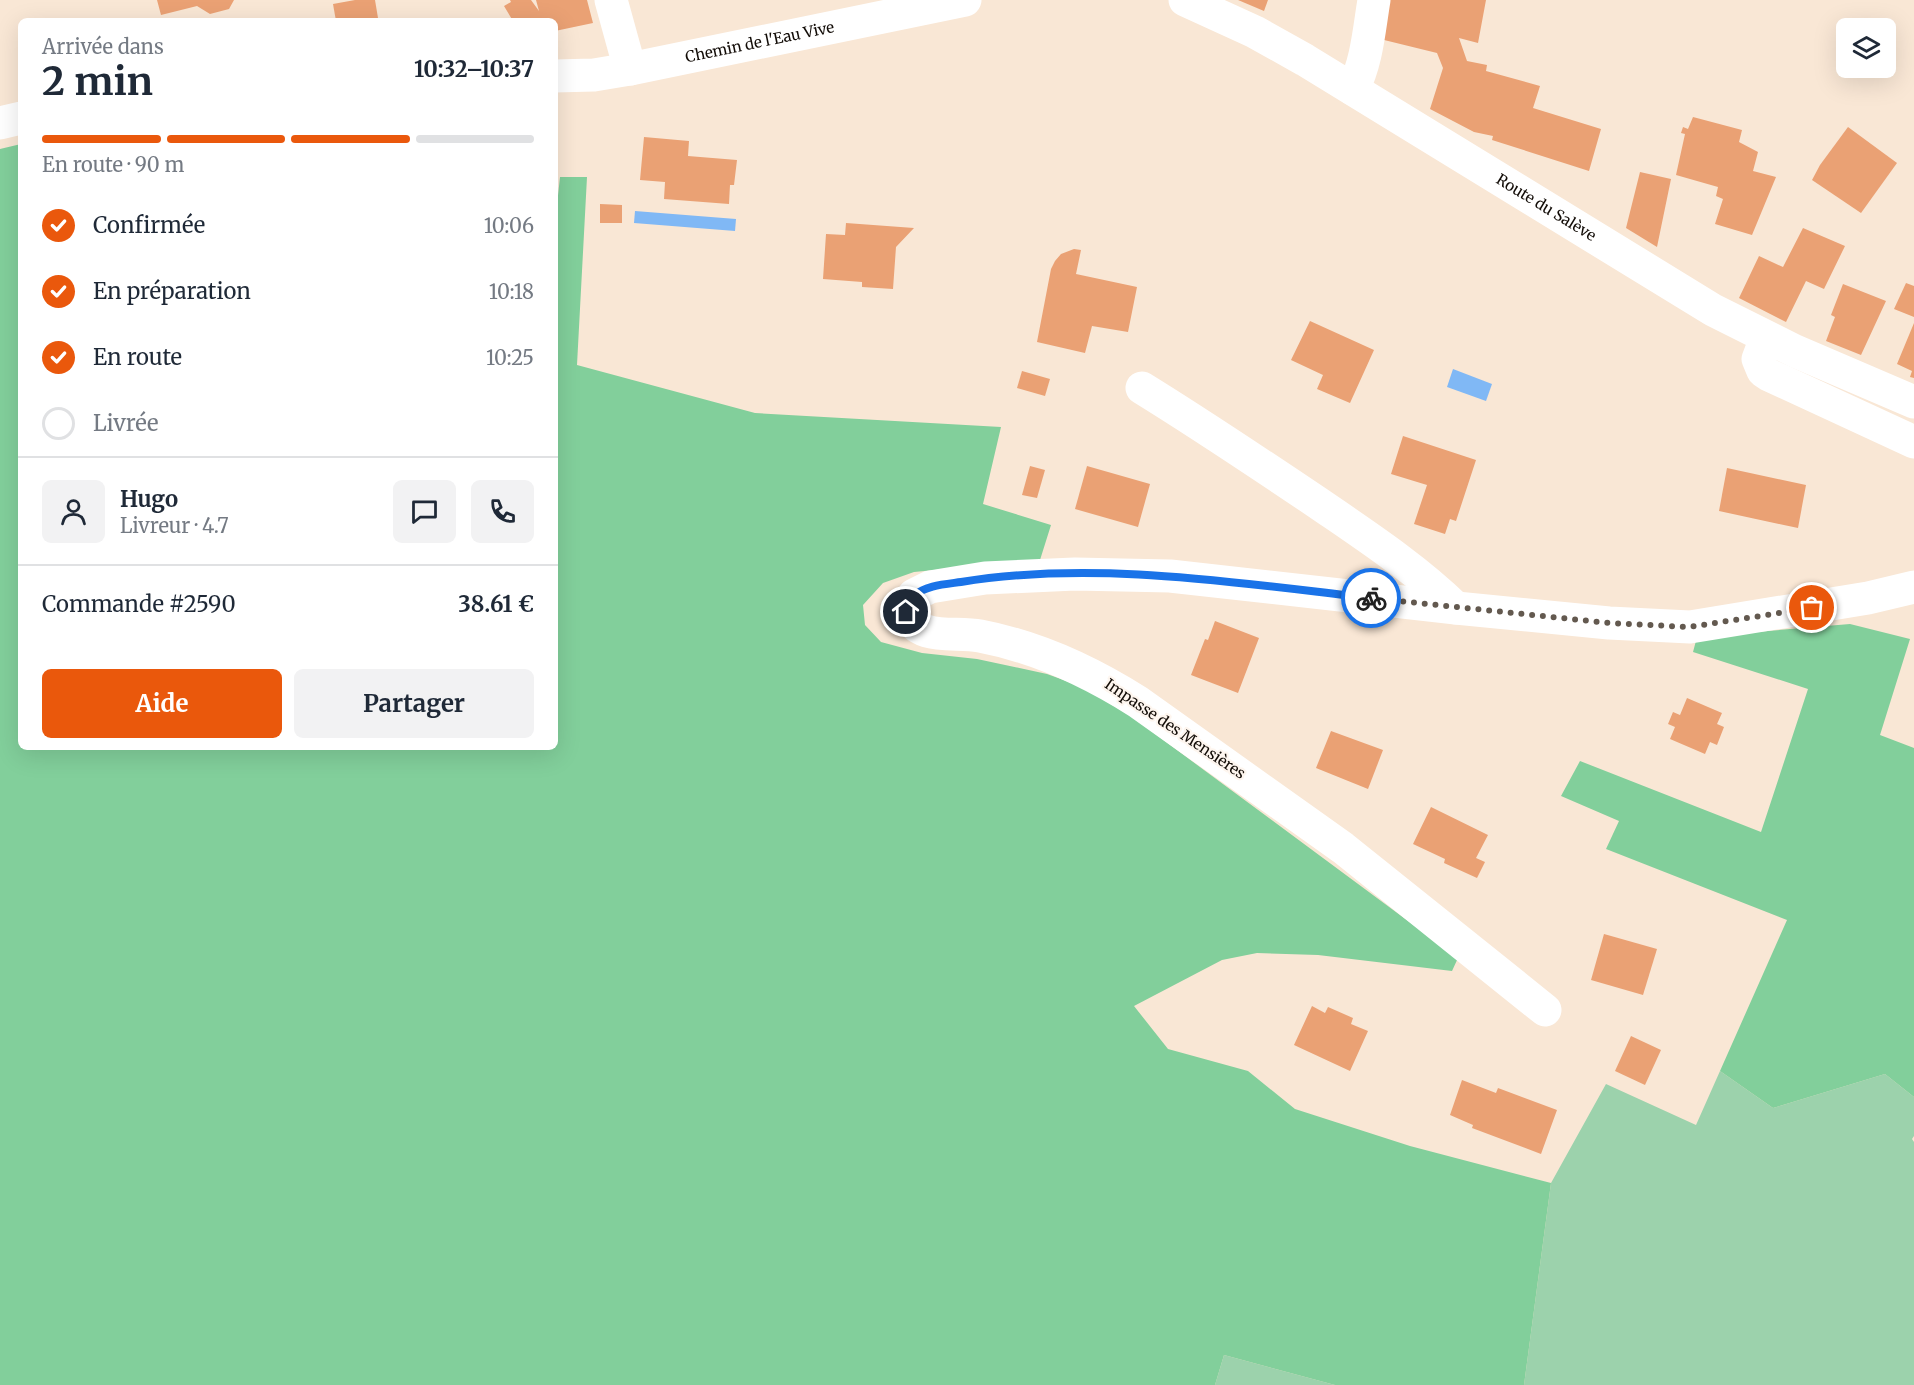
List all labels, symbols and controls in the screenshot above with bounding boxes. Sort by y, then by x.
street label: Chemin de l'Eau Vive [684,17,836,66]
map controls [1836,18,1896,78]
button: layers [1836,18,1896,78]
text: Arrivée dans [42,34,164,59]
text: 10:32–10:37 [414,55,534,83]
text: 2 min [42,57,153,106]
text: En route · 90 m [42,152,184,177]
street label: Route du Salève [1493,170,1600,245]
icon: check [42,209,75,242]
text: Confirmée [93,211,205,239]
text: 10:06 [484,213,534,238]
icon: check [42,275,75,308]
text: En préparation [93,277,251,305]
text: 10:18 [489,279,534,304]
icon: check [42,341,75,374]
text: En route [93,343,182,371]
text: 10:25 [486,345,534,370]
text: Livrée [93,409,159,437]
button: person [42,480,105,543]
button: chat [393,480,456,543]
button: phone [471,480,534,543]
text: Hugo [120,485,178,513]
text: Livreur · 4.7 [120,513,229,538]
courier [1341,568,1401,628]
icon: bike [1355,582,1388,615]
pin [1786,582,1837,633]
pin [880,586,931,637]
text: Commande #2590 [42,590,236,618]
text: 38.61 € [458,590,534,618]
icon: bag [1795,591,1828,624]
icon: home [889,595,922,628]
button: Aide [42,669,282,738]
button: Partager [294,669,534,738]
street label: Impasse des Mensières [1101,674,1249,783]

